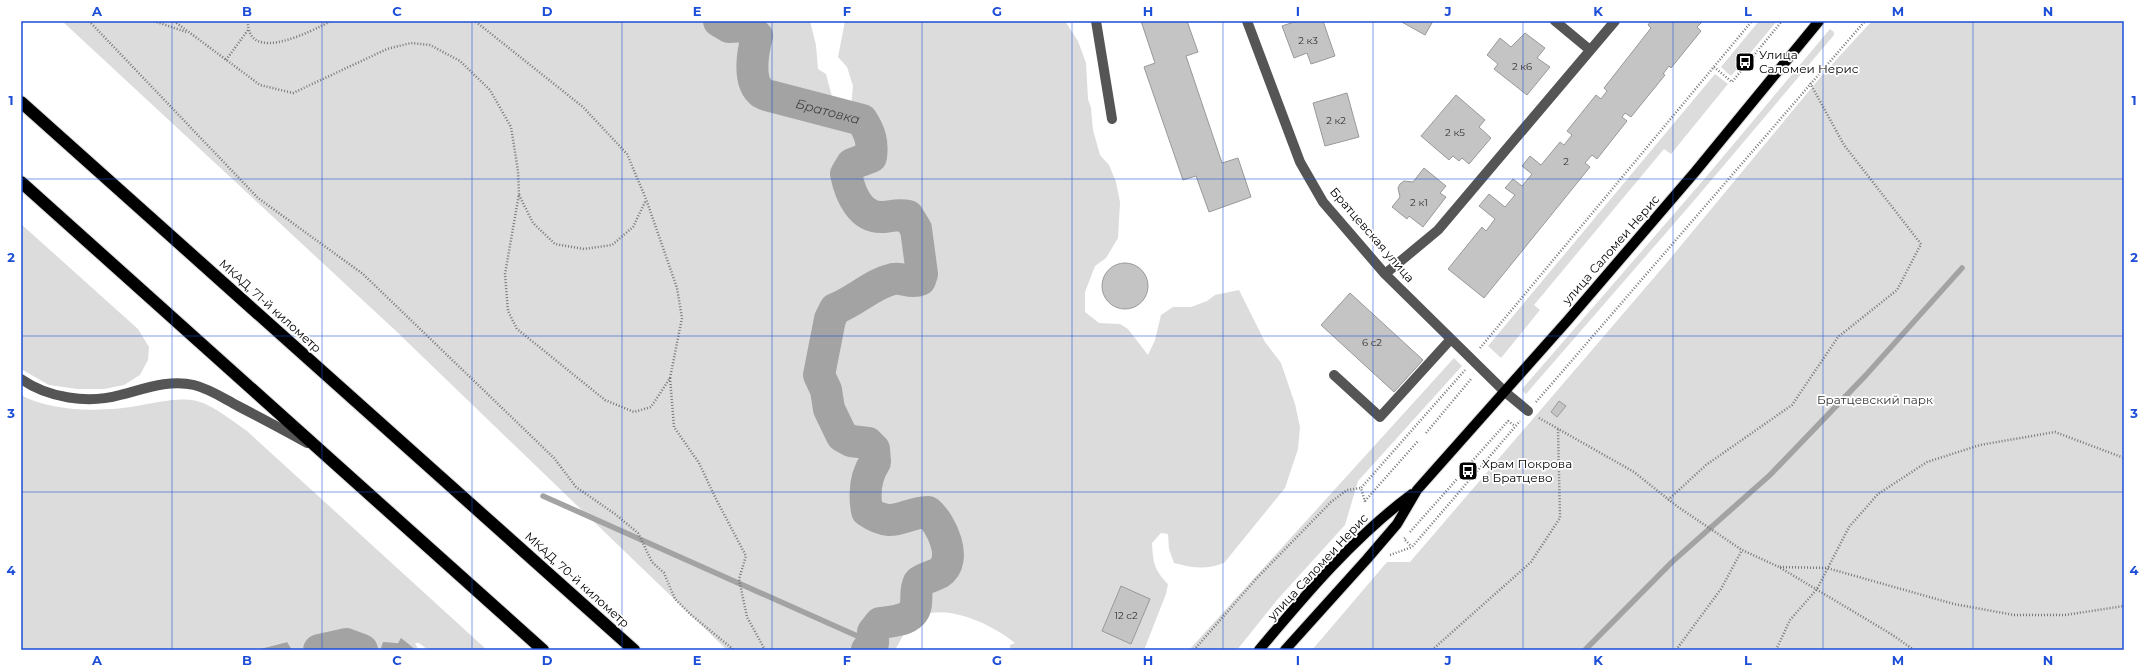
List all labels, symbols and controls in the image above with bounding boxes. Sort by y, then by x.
text: A [91,3,103,19]
text: B [242,3,252,19]
text: C [392,3,402,19]
text: D [542,3,553,19]
text: E [693,3,702,19]
text: F [843,3,851,19]
text: G [992,3,1002,19]
text: H [1143,3,1153,19]
text: I [1296,3,1300,19]
text: J [1443,3,1452,19]
text: K [1593,3,1603,19]
text: L [1744,3,1752,19]
text: M [1892,3,1904,19]
text: N [2043,3,2053,19]
house number: 2 к3 [1298,34,1318,47]
place label: Улица Саломеи Нерис [1759,47,1859,76]
bus stop icon: Улица Саломеи Нерис [1734,51,1756,73]
house number: 2 к6 [1512,60,1532,73]
text: 1 [8,92,14,108]
text: 1 [2131,92,2137,108]
water label: Братовка [794,95,862,127]
house number: 2 к2 [1326,114,1346,127]
house number: 2 к5 [1445,126,1465,139]
house number: 2 [1563,155,1569,168]
street label: Братцевская улица [1327,184,1418,285]
street label: улица Саломеи Нерис [1558,192,1662,308]
house number: 2 к1 [1410,196,1428,209]
text: 2 [7,249,15,265]
text: 2 [2130,249,2138,265]
street label: МКАД, 71-й километр [216,256,324,355]
house number: 6 с2 [1362,336,1382,349]
park label: Братцевский парк [1817,392,1933,407]
text: 3 [6,405,15,421]
text: 3 [2129,405,2138,421]
place label: Храм Покрова в Братцево [1482,456,1572,485]
bus stop icon: Храм Покрова в Братцево [1457,460,1479,482]
street label: улица Саломеи Нерис [1264,510,1371,624]
street label: МКАД, 70-й километр [522,529,633,631]
text: 4 [7,562,16,578]
text: 4 [2130,562,2139,578]
house number: 12 с2 [1114,609,1138,622]
text: A [91,652,103,668]
text: B [242,652,252,668]
text: C [392,652,402,668]
text: D [542,652,553,668]
text: E [693,652,702,668]
text: F [843,652,851,668]
text: G [992,652,1002,668]
text: H [1143,652,1153,668]
text: I [1296,652,1300,668]
text: J [1443,652,1452,668]
text: K [1593,652,1603,668]
text: L [1744,652,1752,668]
text: M [1892,652,1904,668]
text: N [2043,652,2053,668]

